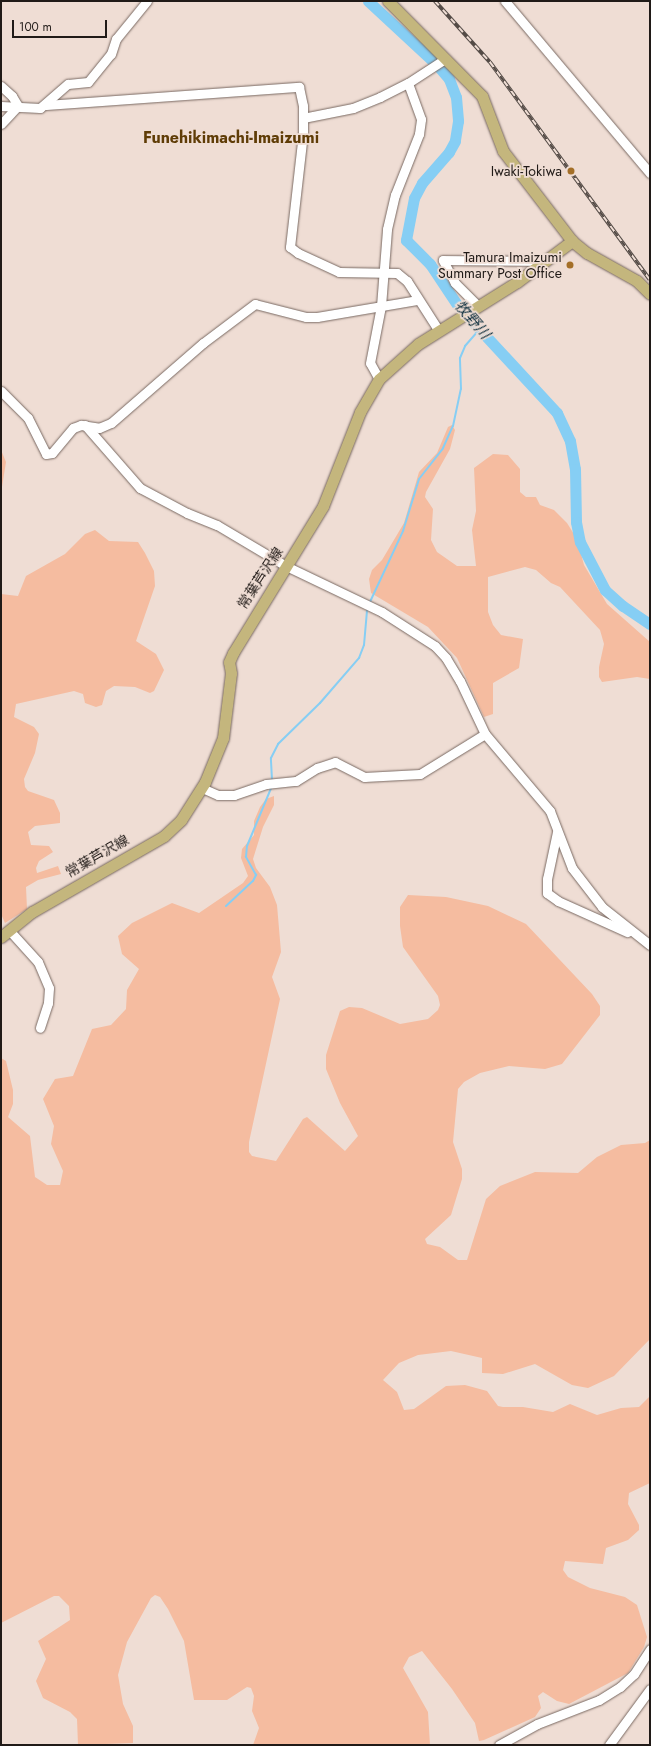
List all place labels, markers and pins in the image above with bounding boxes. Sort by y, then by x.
place label: Iwaki-Tokiwa [491,163,562,179]
marker: Iwaki-Tokiwa [565,165,577,177]
place label: Tamura Imaizumi Summary Post Office [438,249,562,282]
marker: Tamura Imaizumi Summary Post Office [565,260,575,270]

